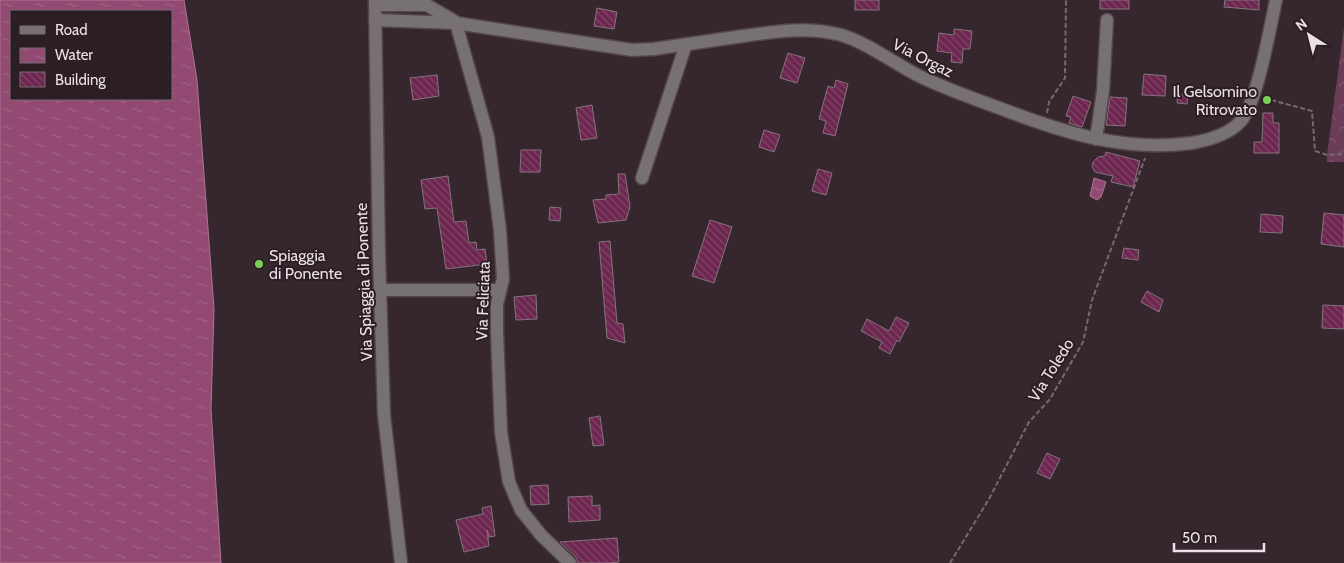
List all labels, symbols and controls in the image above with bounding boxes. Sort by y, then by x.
legend [10,10,172,100]
north arrow [1284,10,1334,60]
text: N [1292,14,1311,35]
text: Road [55,21,88,39]
street label: Via Orgaz [890,35,957,82]
text: Water [55,46,93,64]
text: Building [55,71,106,89]
place label: Il Gelsomino Ritrovato [1172,82,1257,119]
marker: Il Gelsomino Ritrovato [1261,94,1273,106]
street label: Via Spiaggia di Ponente [352,203,376,361]
place label: Spiaggia di Ponente [269,246,342,283]
marker: Spiaggia di Ponente [253,258,265,270]
street label: Via Feliciata [472,261,494,341]
street label: Via Toledo [1024,335,1078,405]
scale bar [1174,520,1264,552]
text: 50 m [1182,529,1217,547]

